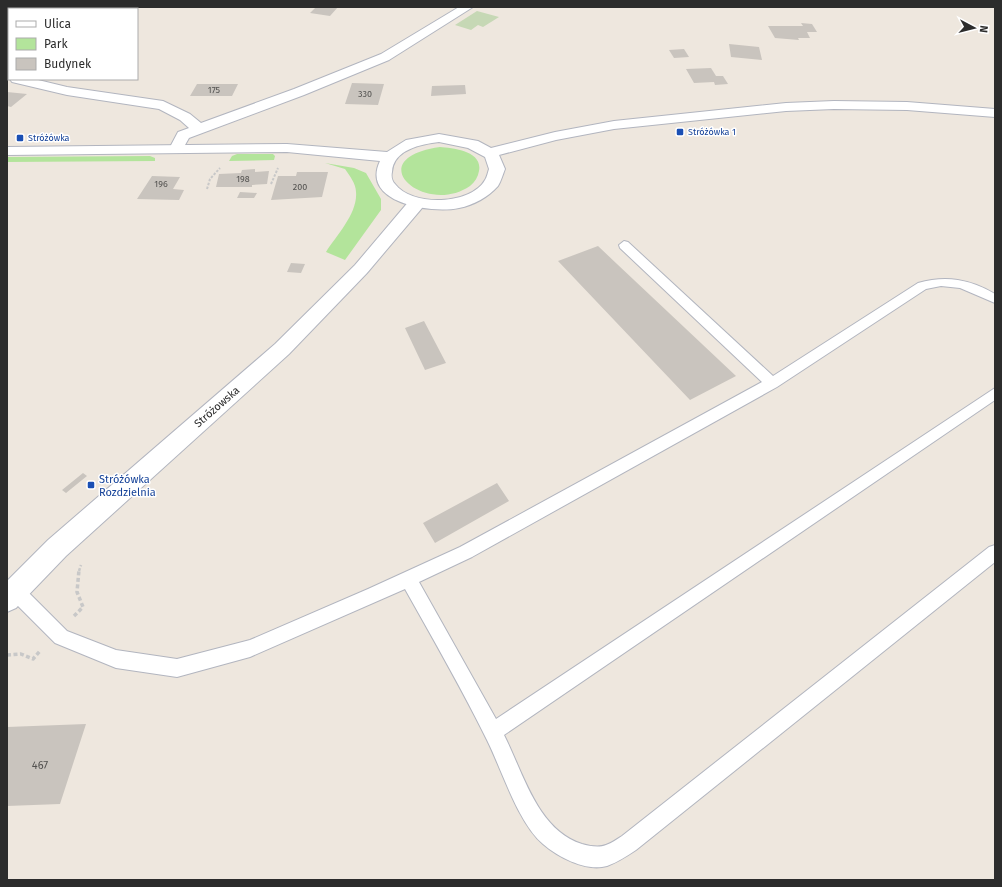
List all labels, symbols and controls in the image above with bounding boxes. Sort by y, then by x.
legend [8,8,138,80]
north arrow [954,8,994,48]
text: Ulica [44,17,71,31]
text: N [977,25,990,34]
text: Park [44,37,68,51]
text: Budynek [44,57,92,71]
house number: 175 [208,85,221,95]
house number: 330 [358,89,372,99]
marker: Stróżówka 1 [675,127,685,137]
place label: Stróżówka 1 [688,127,736,137]
marker: Stróżówka [15,133,25,143]
place label: Stróżówka [28,133,70,143]
house number: 198 [236,174,250,184]
house number: 196 [154,179,168,189]
house number: 200 [293,182,307,192]
street label: Stróżowska [192,384,242,430]
place label: Stróżówka Rozdzielnia [99,473,156,499]
marker: Stróżówka Rozdzielnia [86,480,96,490]
house number: 467 [32,759,48,772]

